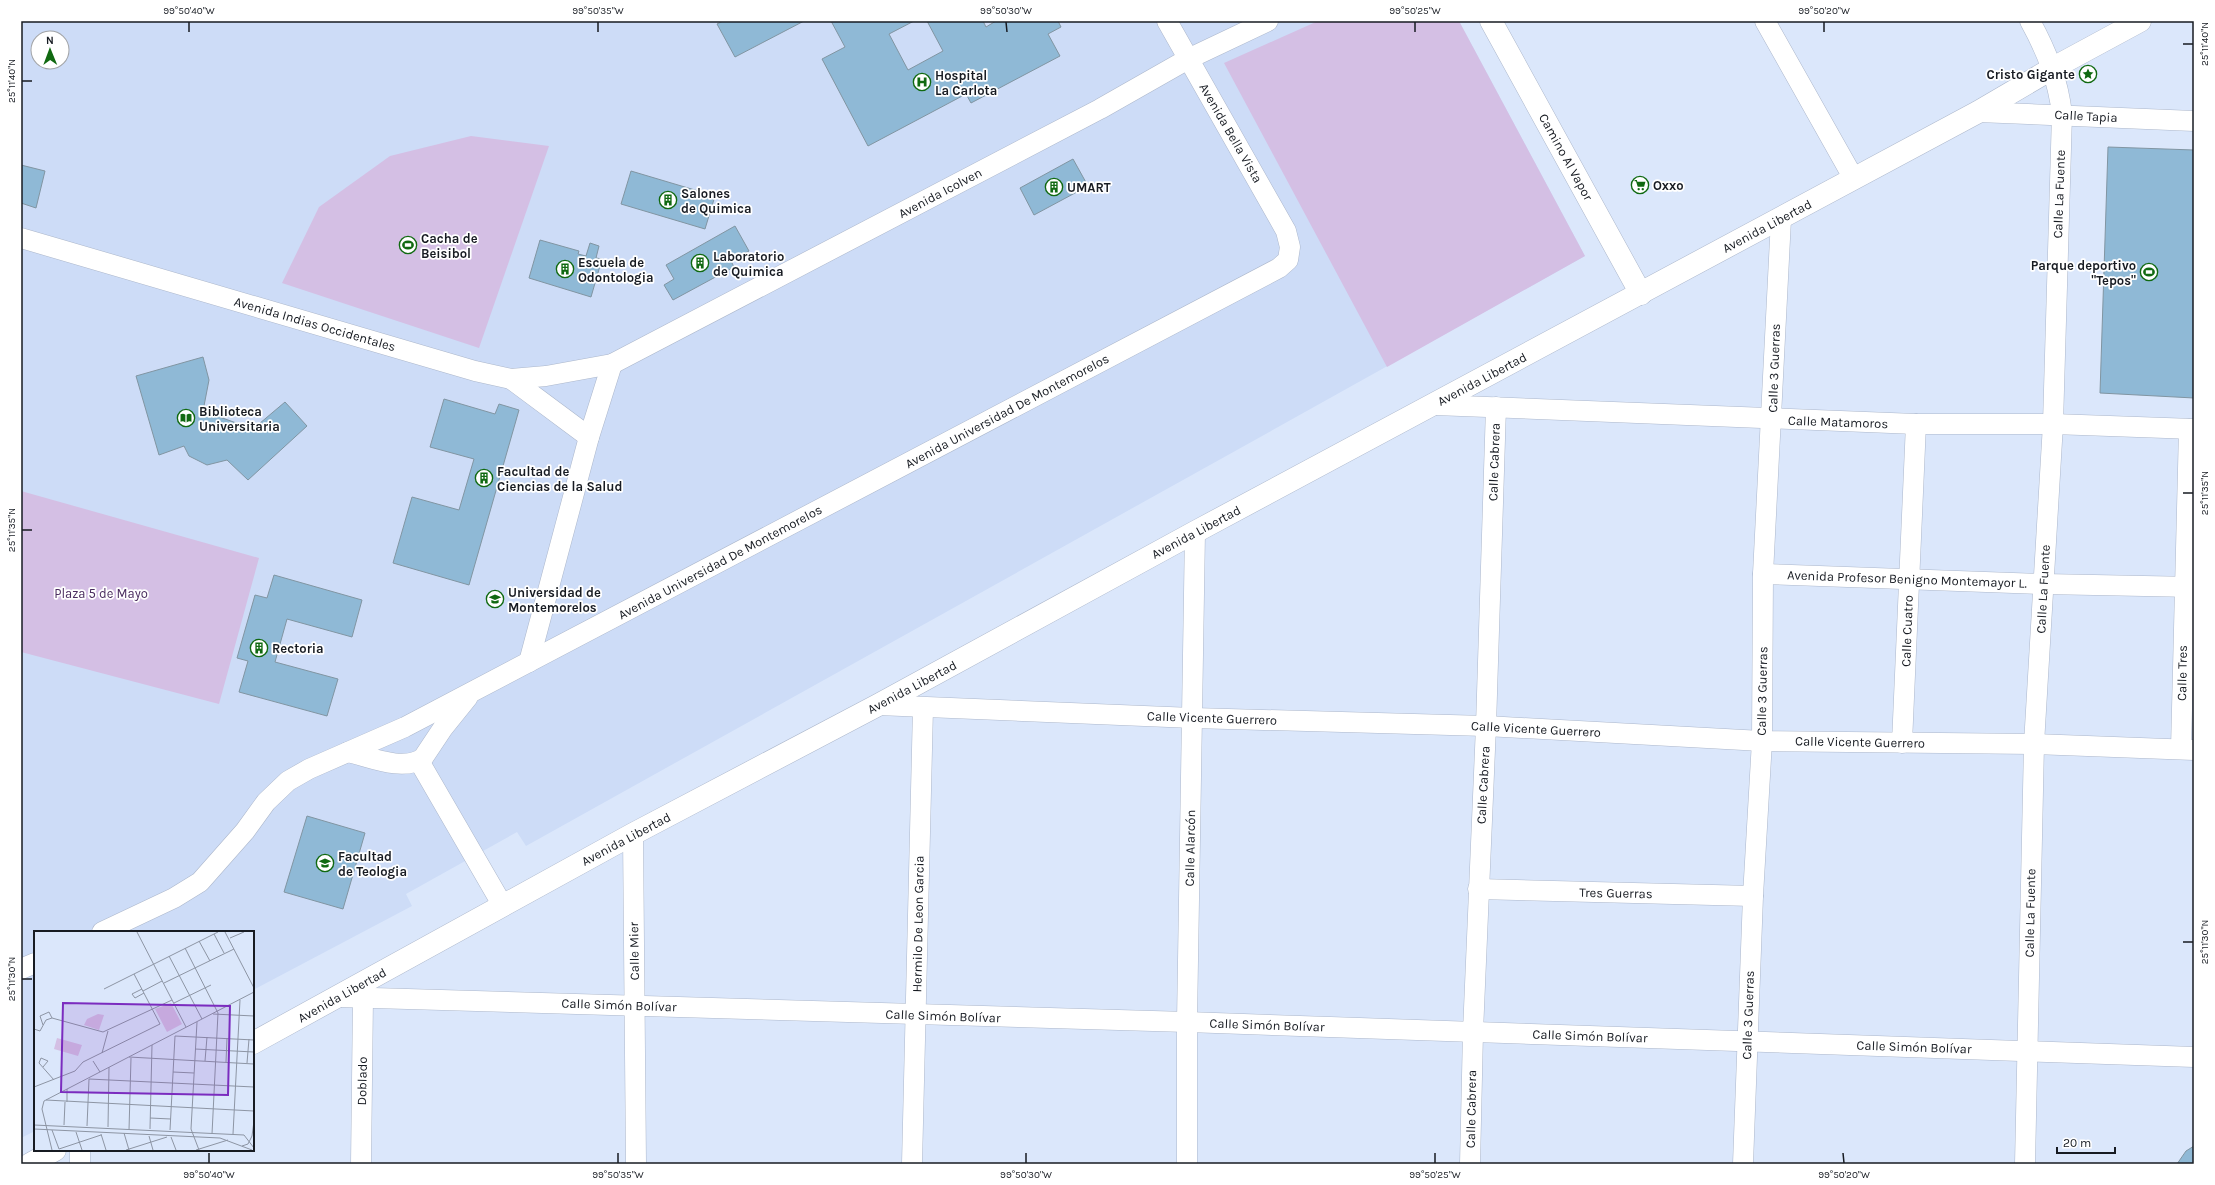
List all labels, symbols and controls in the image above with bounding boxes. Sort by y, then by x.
text: 99°50'40"W [163,5,215,17]
text: 99°50'35"W [572,5,624,17]
text: 99°50'30"W [980,5,1032,17]
text: 99°50'25"W [1389,5,1441,17]
text: 99°50'20"W [1798,5,1850,17]
text: 25°11'40"N [2199,22,2211,66]
north arrow [30,30,70,70]
text: N [46,34,54,47]
text: 25°11'40"N [6,59,18,103]
place icon: Cristo Gigante [2078,64,2098,84]
place label: Cristo Gigante [1986,67,2075,82]
place label: Hospital La Carlota [935,68,997,98]
hospital icon: Hospital La Carlota [912,72,932,92]
street label: Avenida Bella Vista [1196,81,1266,185]
street label: Calle Tapia [2054,107,2118,125]
street label: Camino Al Vapor [1536,111,1596,203]
street label: Calle La Fuente [2050,149,2068,239]
street label: Avenida Icolven [896,165,984,221]
supermarket icon: Oxxo [1630,175,1650,195]
building icon: UMART [1044,177,1064,197]
place label: Oxxo [1653,178,1684,193]
place label: UMART [1067,180,1111,195]
place label: Salones de Quimica [681,186,752,216]
building icon: Salones de Quimica [658,190,678,210]
street label: Avenida Libertad [1720,196,1814,256]
place label: Cacha de Beisibol [421,231,478,261]
sports icon: Cacha de Beisibol [398,235,418,255]
place label: Laboratorio de Quimica [713,249,784,279]
building icon: Laboratorio de Quimica [690,253,710,273]
place label: Escuela de Odontologia [578,255,654,285]
place label: Parque deportivo "Tepos" [2031,258,2136,288]
building icon: Escuela de Odontologia [555,259,575,279]
sports icon: Parque deportivo "Tepos" [2139,262,2159,282]
street label: Avenida Indias Occidentales [233,294,398,354]
street label: Calle 3 Guerras [1765,323,1783,413]
street label: Avenida Libertad [1435,349,1529,409]
street label: Avenida Universidad De Montemorelos [903,351,1112,471]
place label: Biblioteca Universitaria [199,404,280,434]
library icon: Biblioteca Universitaria [176,408,196,428]
street label: Calle Matamoros [1788,413,1889,431]
street label: Calle Cabrera [1485,423,1503,501]
place label: Facultad de Ciencias de la Salud [497,464,622,494]
building icon: Facultad de Ciencias de la Salud [474,468,494,488]
text: 25°11'35"N [2199,471,2211,515]
street label: Avenida Universidad De Montemorelos [616,502,825,622]
street label: Avenida Libertad [1149,502,1243,562]
text: 25°11'35"N [6,508,18,552]
street label: Calle La Fuente [2033,544,2053,634]
street label: Avenida Profesor Benigno Montemayor L. [1787,567,2027,591]
place label: Universidad de Montemorelos [508,585,601,615]
park label: Plaza 5 de Mayo [54,586,148,601]
school or university icon: Universidad de Montemorelos [485,589,505,609]
street label: Calle Cuatro [1898,595,1916,667]
building icon: Rectoria [249,638,269,658]
place label: Rectoria [272,641,324,656]
street label: Calle Tres [2174,645,2190,701]
street label: Calle 3 Guerras [1754,646,1770,736]
street label: Avenida Libertad [865,657,959,717]
street label: Calle Vicente Guerrero [1147,708,1277,728]
street label: Calle Vicente Guerrero [1471,718,1601,740]
street label: Calle Vicente Guerrero [1795,733,1925,751]
street label: Calle Cabrera [1473,746,1493,824]
street label: Avenida Libertad [579,809,673,869]
street label: Calle Alarcón [1182,809,1198,887]
place label: Facultad de Teologia [338,849,407,879]
school or university icon: Facultad de Teologia [315,853,335,873]
street label: Hermilo De Leon Garcia [909,855,927,993]
street label: Calle La Fuente [2022,868,2038,958]
street label: Tres Guerras [1579,885,1653,901]
text: 25°11'30"N [2199,920,2211,964]
street label: Calle Mier [626,921,642,980]
inset map [34,931,254,1151]
text: 25°11'30"N [6,957,18,1001]
street label: Avenida Libertad [295,964,389,1026]
street label: Calle 3 Guerras [1739,970,1757,1060]
street label: Calle Simón Bolívar [561,995,677,1015]
street label: Calle Simón Bolívar [885,1006,1001,1026]
street label: Calle Simón Bolívar [1209,1015,1325,1035]
street label: Calle Simón Bolívar [1532,1026,1648,1046]
street label: Calle Simón Bolívar [1856,1037,1972,1057]
street label: Doblado [354,1056,370,1106]
street label: Calle Cabrera [1463,1070,1479,1148]
scale bar [2057,1129,2115,1155]
text: 20 m [2063,1136,2091,1150]
text: 99°50'40"W [183,1169,235,1181]
text: 99°50'35"W [592,1169,644,1181]
text: 99°50'30"W [1000,1169,1052,1181]
text: 99°50'25"W [1409,1169,1461,1181]
text: 99°50'20"W [1818,1169,1870,1181]

